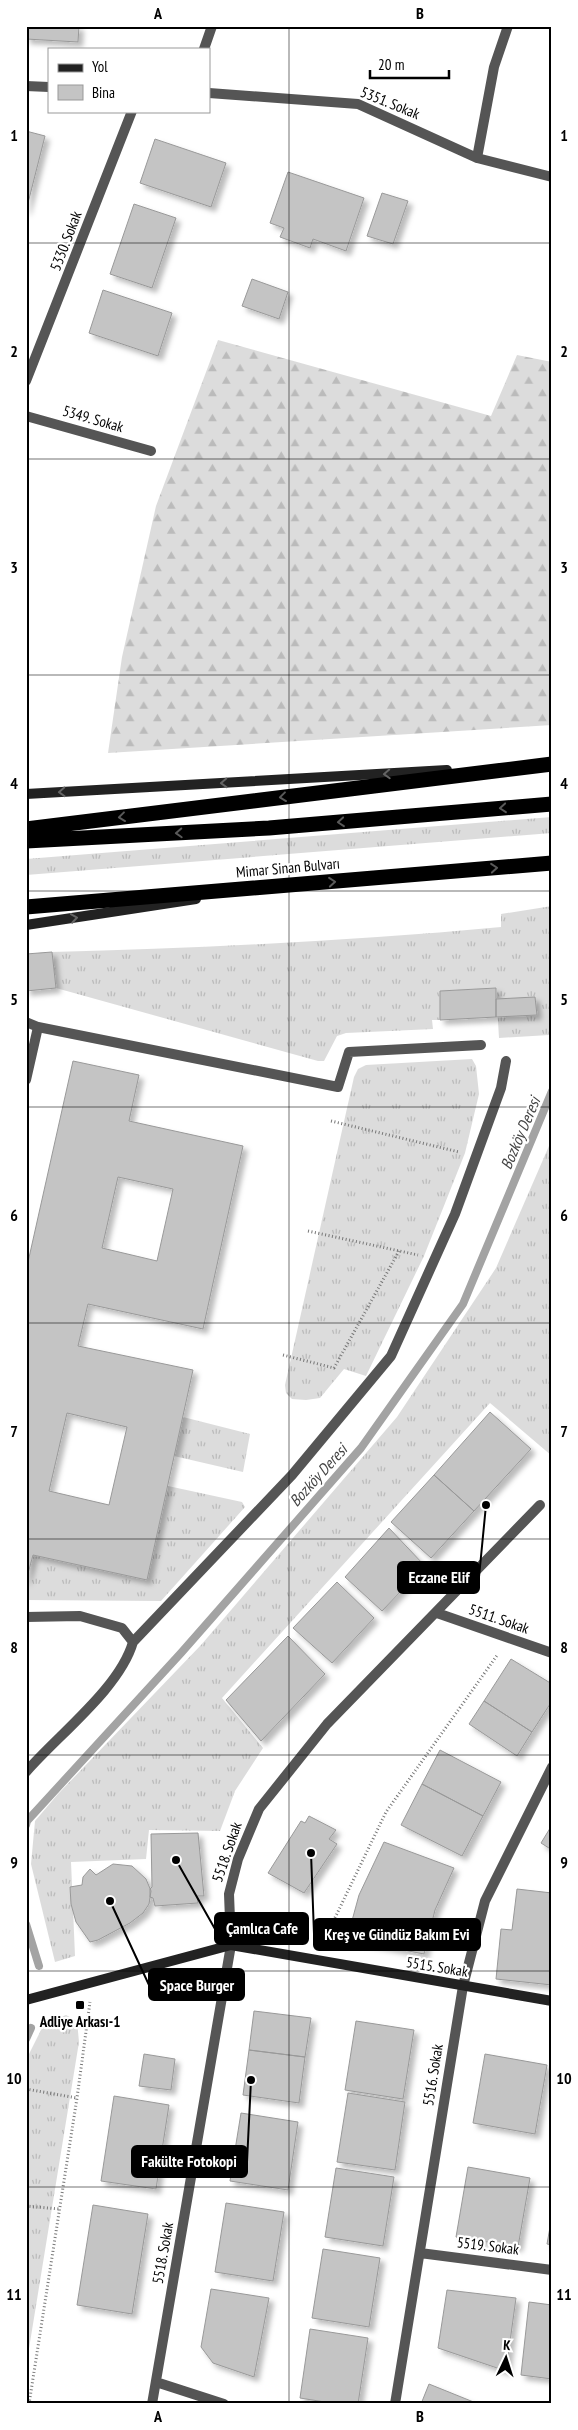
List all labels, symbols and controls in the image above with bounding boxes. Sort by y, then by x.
text: A [153,3,163,23]
text: B [416,3,424,23]
legend [48,48,210,112]
scale bar [370,48,449,80]
text: 20 m [378,55,404,74]
text: Yol [92,57,108,76]
street label: 5351. Sokak [358,82,423,123]
text: Bina [92,83,115,102]
text: 1 [10,125,18,145]
text: 1 [560,125,568,145]
street label: 5330. Sokak [45,208,86,273]
text: 2 [10,341,18,361]
text: 2 [560,341,568,361]
street label: 5349. Sokak [61,401,126,436]
text: 3 [10,557,18,577]
text: 3 [560,557,568,577]
one-way arrow [382,768,390,779]
text: 4 [10,773,18,793]
text: 4 [560,773,568,793]
one-way arrow [220,777,228,788]
one-way arrow [58,786,66,797]
one-way arrow [279,791,287,802]
one-way arrow [499,802,507,813]
one-way arrow [118,811,126,822]
one-way arrow [337,816,345,827]
one-way arrow [175,827,183,838]
street label: Mimar Sinan Bulvarı [235,853,341,882]
one-way arrow [491,863,499,874]
one-way arrow [329,877,337,888]
one-way arrow [70,913,79,923]
text: 5 [10,989,18,1009]
text: 5 [560,989,568,1009]
water label: Bozköy Deresi [496,1091,545,1172]
text: 6 [10,1205,18,1225]
text: 6 [560,1205,568,1225]
text: 7 [10,1421,18,1441]
text: 7 [560,1421,568,1441]
water label: Bozköy Deresi [285,1438,353,1510]
callout: Eczane Elif [398,1562,479,1593]
text: Eczane Elif [408,1567,470,1587]
street label: 5511. Sokak [467,1599,532,1638]
text: 8 [10,1637,18,1657]
text: 8 [560,1637,568,1657]
street label: 5518. Sokak [207,1819,246,1884]
text: 9 [10,1852,18,1872]
text: 9 [560,1852,568,1872]
callout: Çamlıca Cafe [215,1913,308,1944]
text: Çamlıca Cafe [226,1918,298,1938]
callout: Kreş ve Gündüz Bakım Evi [314,1919,480,1950]
text: Kreş ve Gündüz Bakım Evi [324,1924,470,1944]
street label: 5515. Sokak [405,1952,470,1981]
callout: Space Burger [149,1969,244,2000]
text: Space Burger [160,1975,235,1995]
marker: Adliye Arkası-1 [74,1999,86,2011]
place label: Adliye Arkası-1 [39,2012,120,2031]
street label: 5516. Sokak [418,2042,447,2107]
text: 10 [6,2068,22,2088]
text: 10 [556,2068,572,2088]
callout: Fakülte Fotokopi [132,2146,247,2177]
text: Fakülte Fotokopi [141,2151,237,2171]
street label: 5518. Sokak [148,2220,177,2285]
street label: 5519. Sokak [456,2232,520,2259]
text: 11 [6,2284,22,2304]
text: 11 [556,2284,572,2304]
north arrow [480,2332,530,2382]
text: K [503,2336,512,2354]
text: A [153,2406,163,2426]
text: B [416,2406,424,2426]

